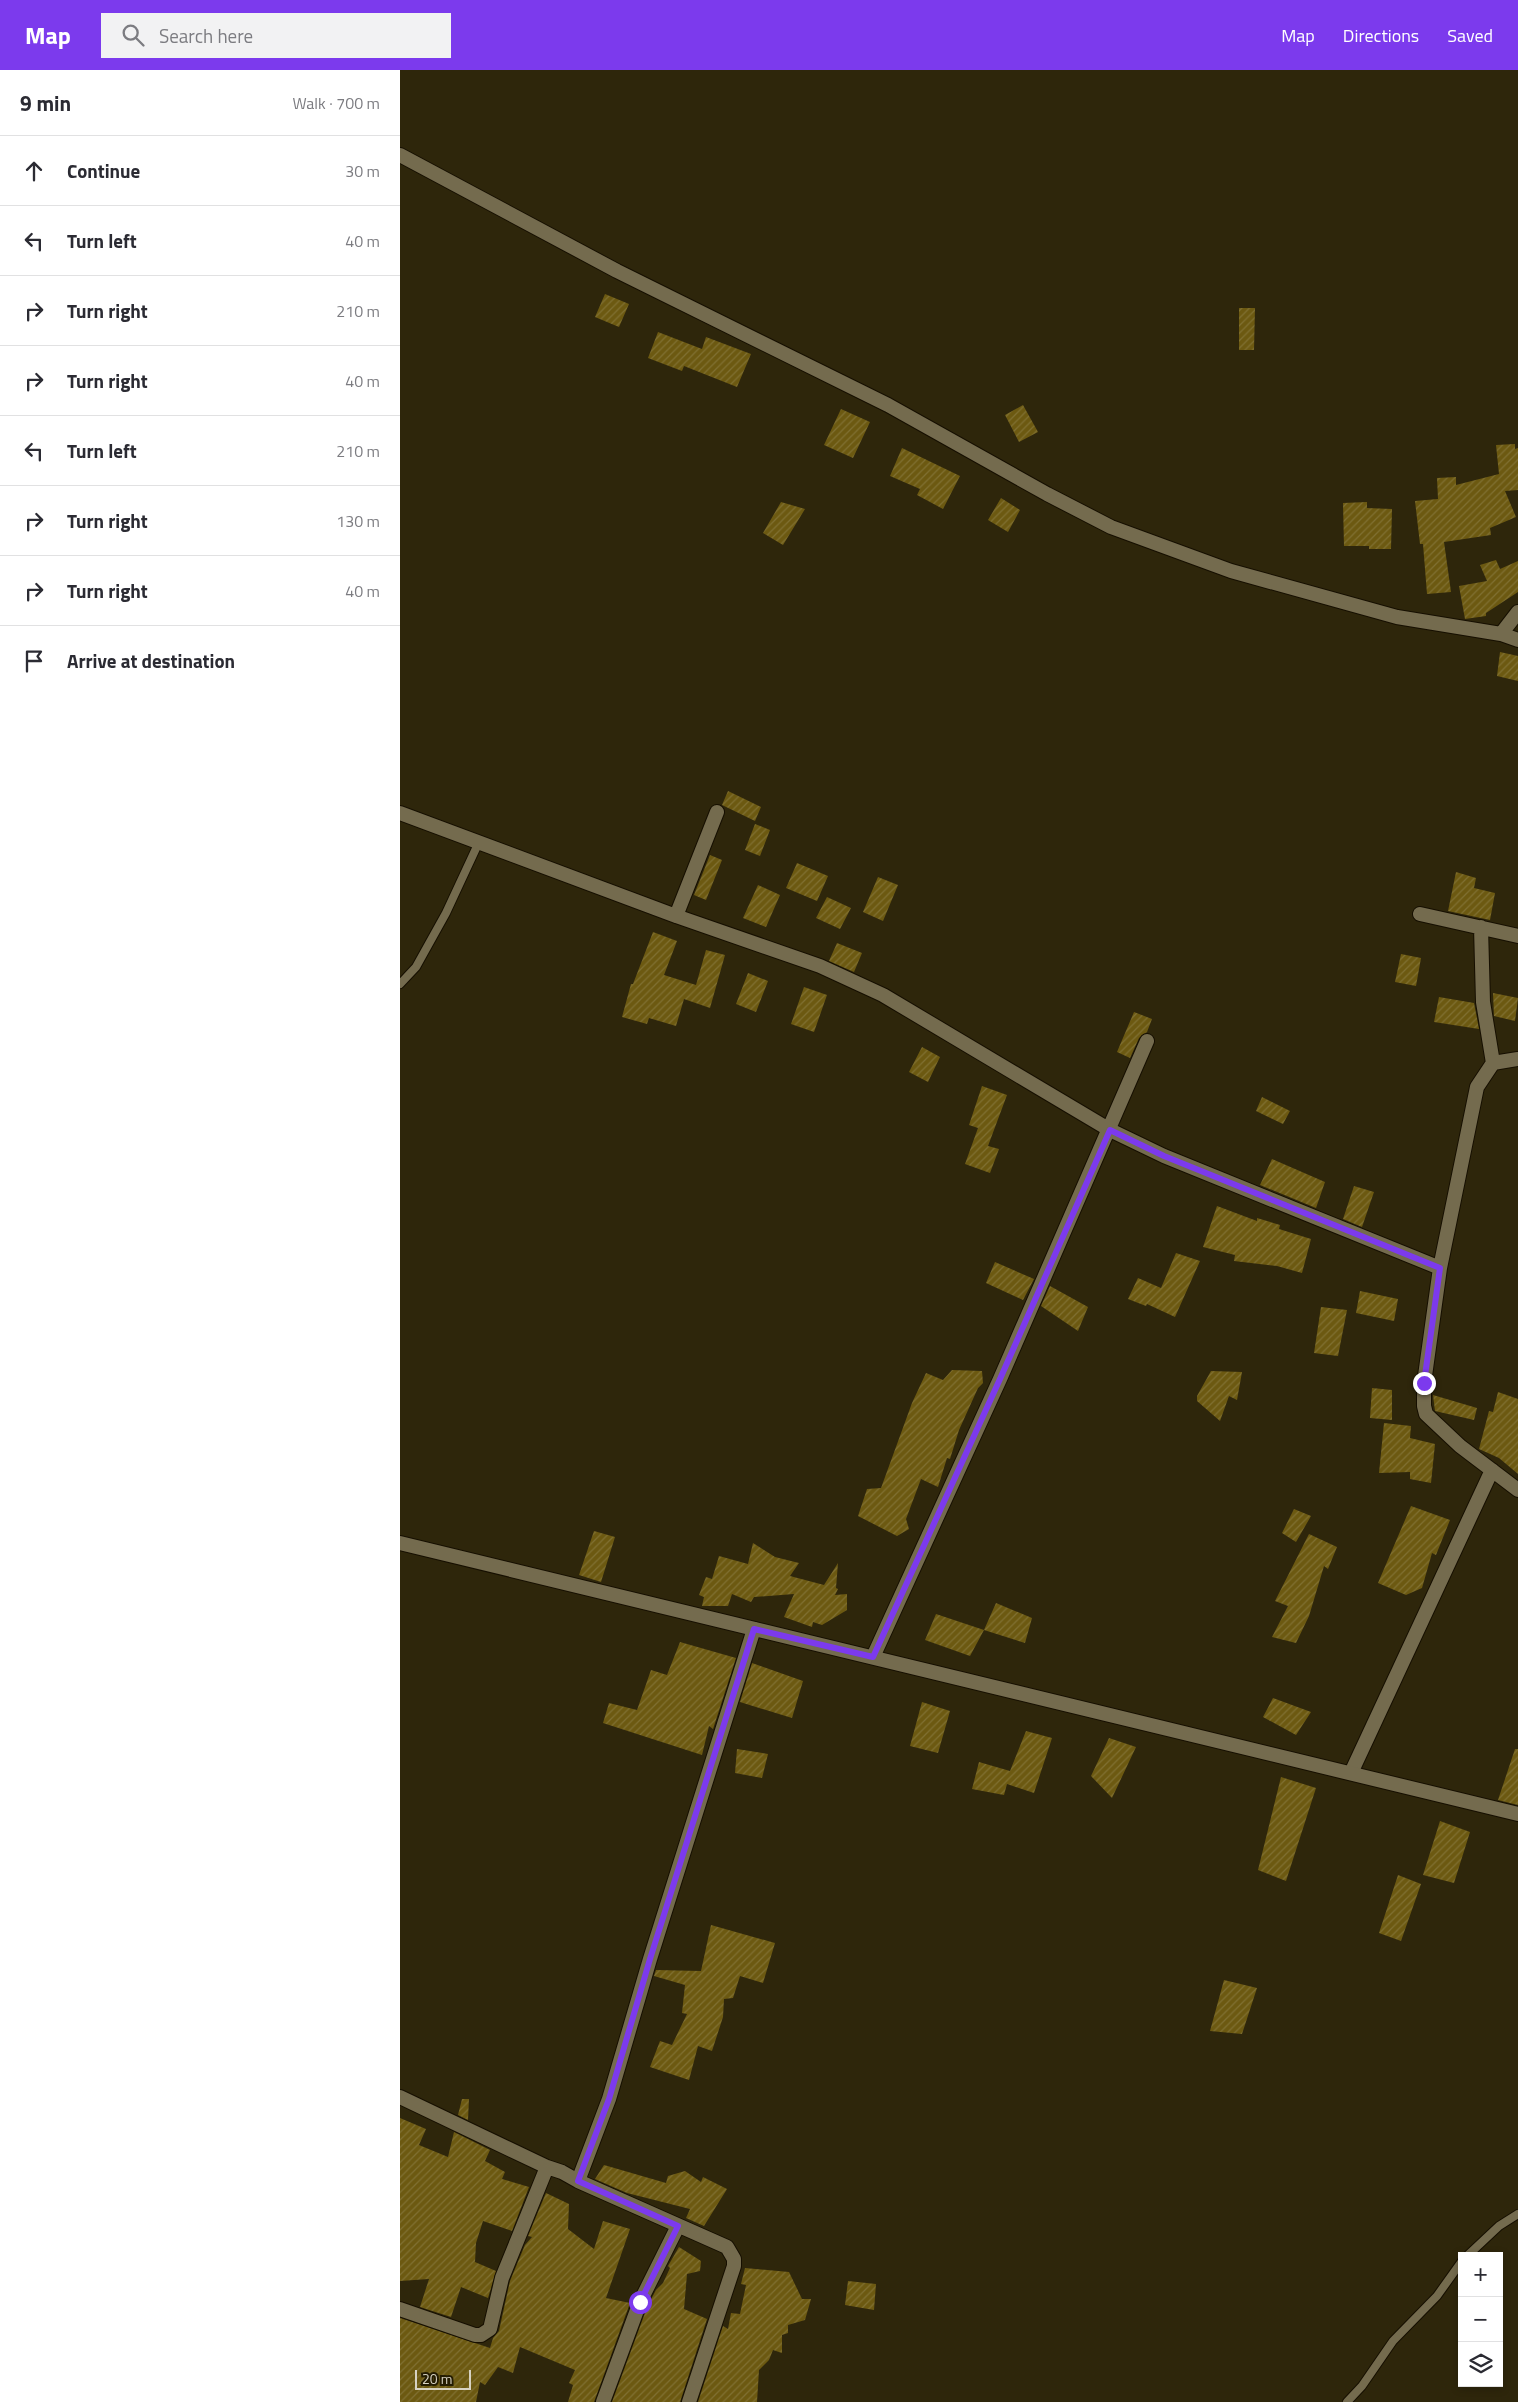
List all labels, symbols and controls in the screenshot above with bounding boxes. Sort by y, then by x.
search box [101,13,451,58]
text: Map [25,17,71,53]
icon: search [119,21,147,49]
text: Search here [159,21,253,50]
text: Map [1281,22,1315,49]
text: Directions [1343,22,1419,49]
text: Saved [1447,22,1493,49]
text: 9 min [20,87,71,119]
text: Walk · 700 m [292,91,380,115]
text: Continue [67,156,140,185]
icon: ahead [20,157,48,185]
text: 30 m [345,159,380,183]
text: Turn left [67,226,137,255]
icon: left [20,227,48,255]
text: 40 m [345,229,380,253]
text: Turn right [67,296,148,325]
icon: right [20,297,48,325]
text: 210 m [336,299,380,323]
text: Turn right [67,366,148,395]
icon: right [20,367,48,395]
text: 40 m [345,369,380,393]
text: Turn left [67,436,137,465]
icon: left [20,437,48,465]
text: 210 m [336,439,380,463]
text: Turn right [67,506,148,535]
icon: right [20,507,48,535]
text: 130 m [336,509,380,533]
text: Turn right [67,576,148,605]
icon: right [20,577,48,605]
text: 40 m [345,579,380,603]
text: Arrive at destination [67,646,235,675]
icon: arrive [20,647,48,675]
route end [1413,1372,1436,1395]
map controls [1458,2252,1503,2387]
button: + [1458,2252,1503,2297]
route start [629,2291,652,2314]
button: − [1458,2297,1503,2342]
button: layers [1458,2342,1503,2387]
scale bar [415,2367,471,2390]
text: 20 m [422,2368,452,2389]

